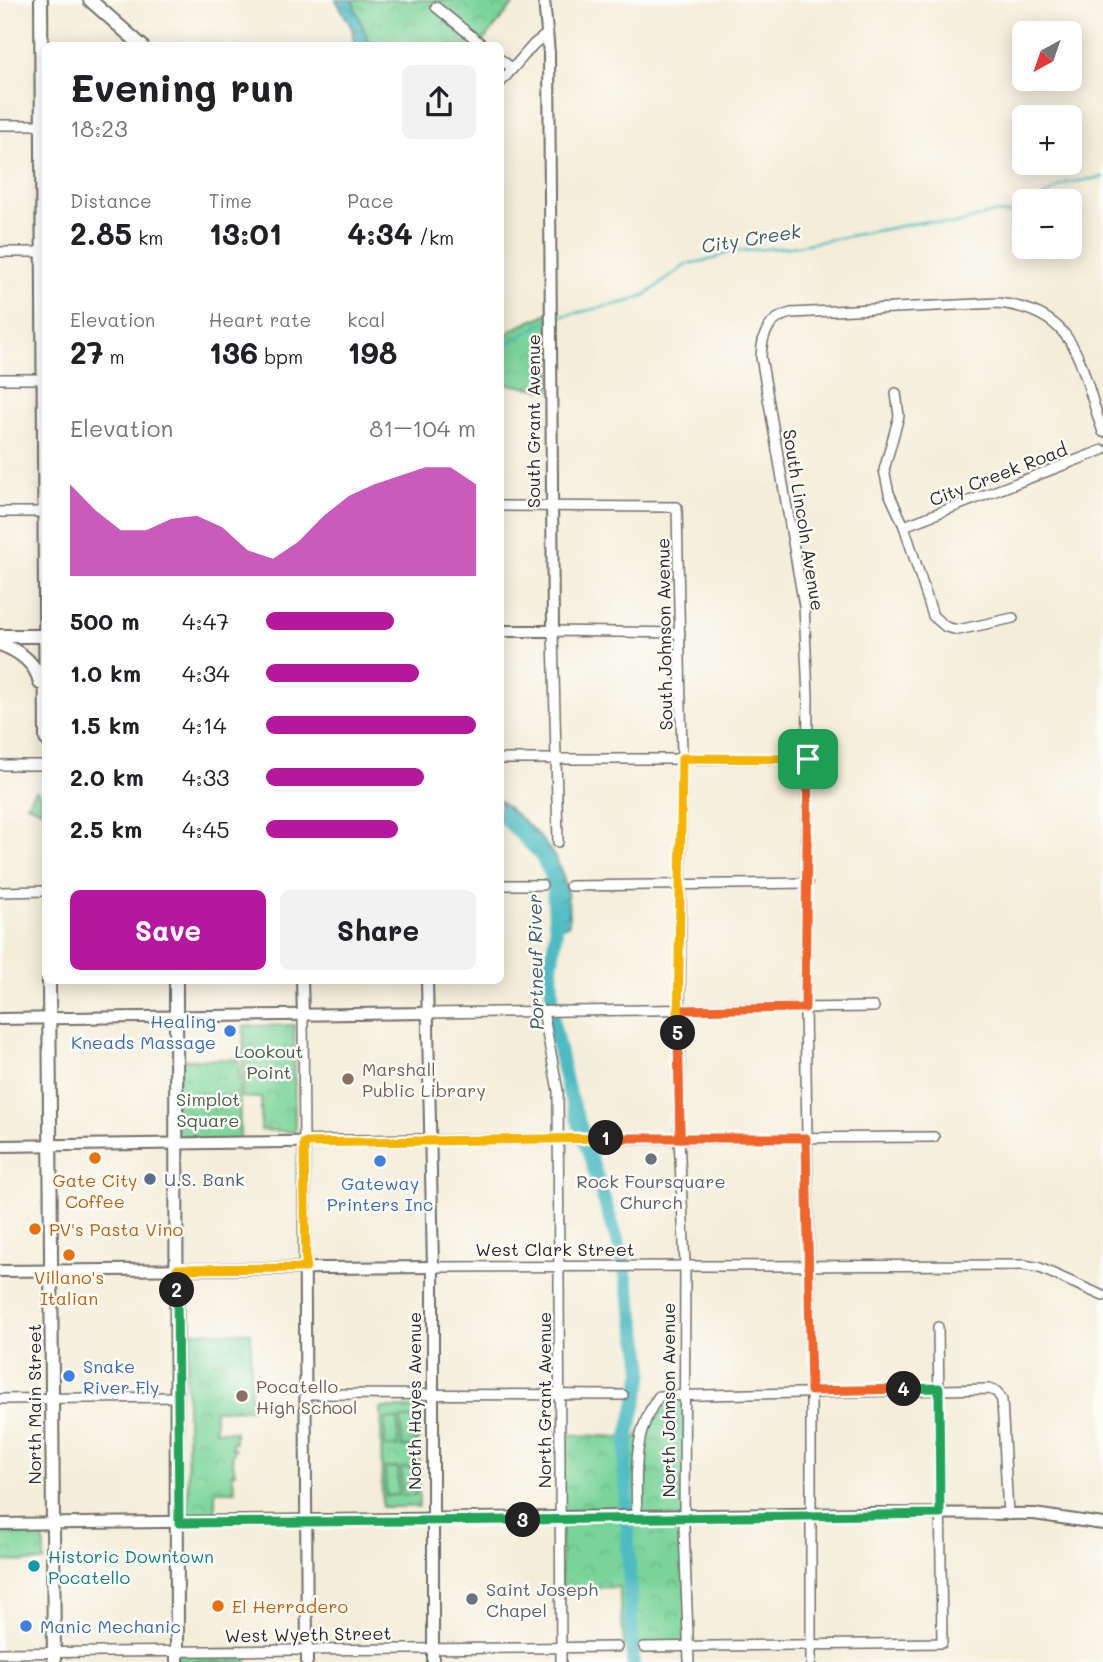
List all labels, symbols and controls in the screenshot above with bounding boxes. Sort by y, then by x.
north arrow [1012,21,1082,91]
map controls [1012,21,1082,259]
text: Evening run [70,62,294,112]
button: share [402,65,476,139]
button: + [1012,105,1082,175]
text: 18:23 [70,113,128,143]
text: Distance [70,188,152,213]
text: Time [209,188,252,213]
text: Pace [347,188,394,213]
button: − [1012,189,1082,259]
text: 2.85 [70,213,132,253]
text: 13:01 [209,213,282,253]
text: 4:34 [347,213,413,253]
water label: City Creek [699,218,803,258]
text: km [132,225,163,250]
text: /km [413,225,454,250]
text: Elevation [70,307,155,332]
text: Heart rate [209,307,311,332]
text: kcal [347,307,385,332]
text: 27 [70,332,103,372]
text: 136 [209,332,258,372]
text: 198 [347,332,397,372]
street label: South Grant Avenue [521,334,545,508]
text: m [103,344,125,369]
text: bpm [258,344,303,369]
text: Elevation [70,413,173,443]
text: 81–104 m [369,413,476,443]
street label: South Lincoln Avenue [778,428,830,612]
street label: City Creek Road [926,437,1070,511]
street label: South Johnson Avenue [650,538,678,730]
text: 500 m [70,606,140,636]
text: 4:47 [182,606,229,636]
text: 1.0 km [70,658,141,688]
text: 4:34 [182,658,230,688]
text: 1.5 km [70,710,140,740]
text: 4:14 [182,710,226,740]
pin [778,729,838,789]
icon: arrive [789,740,827,778]
text: 2.0 km [70,762,144,792]
text: 4:33 [182,762,230,792]
text: 2.5 km [70,814,142,844]
text: 4:45 [182,814,230,844]
button: Save [70,890,266,970]
button: Share [280,890,476,970]
water label: Portneuf River [521,894,549,1030]
place label: Healing Kneads Massage [71,1009,216,1054]
pin: 5 [660,1016,696,1050]
text: 5 [672,1020,683,1045]
marker: Healing Kneads Massage [222,1023,238,1039]
park label: Lookout Point [235,1039,303,1084]
place label: Marshall Public Library [362,1057,486,1102]
marker: Marshall Public Library [340,1071,356,1087]
park label: Simplot Square [176,1087,240,1132]
pin: 1 [588,1120,624,1156]
text: 1 [601,1125,610,1150]
marker: Gate City Coffee [87,1150,103,1166]
marker: Rock Foursquare Church [643,1151,659,1167]
marker: Gateway Printers Inc [372,1153,388,1169]
place label: U.S. Bank [164,1167,244,1191]
place label: Gate City Coffee [52,1168,138,1213]
place label: Rock Foursquare Church [576,1169,726,1214]
marker: U.S. Bank [142,1171,158,1187]
place label: Gateway Printers Inc [327,1171,433,1216]
place label: PV's Pasta Vino [49,1217,183,1241]
marker: PV's Pasta Vino [27,1221,43,1237]
street label: West Clark Street [475,1237,635,1261]
marker: Villano's Italian [61,1247,77,1263]
place label: Villano's Italian [34,1265,104,1310]
pin: 2 [160,1272,194,1308]
text: 2 [171,1277,182,1302]
street label: North Johnson Avenue [656,1303,680,1497]
street label: North Hayes Avenue [402,1312,426,1490]
street label: North Grant Avenue [532,1312,556,1488]
street label: North Main Street [22,1324,46,1484]
place label: Snake River Fly [83,1354,159,1399]
marker: Snake River Fly [61,1368,77,1384]
pin: 4 [886,1372,922,1406]
place label: Pocatello High School [256,1374,357,1419]
text: 4 [897,1376,910,1401]
marker: Pocatello High School [234,1388,250,1404]
pin: 3 [505,1502,540,1538]
text: 3 [517,1507,528,1532]
place label: Historic Downtown Pocatello [48,1544,214,1589]
marker: Historic Downtown Pocatello [26,1558,42,1574]
place label: Saint Joseph Chapel [486,1577,598,1622]
marker: Saint Joseph Chapel [464,1591,480,1607]
place label: El Herradero [232,1594,348,1618]
marker: El Herradero [210,1598,226,1614]
place label: Manic Mechanic [40,1614,181,1638]
marker: Manic Mechanic [18,1618,34,1634]
street label: West Wyeth Street [224,1621,392,1647]

